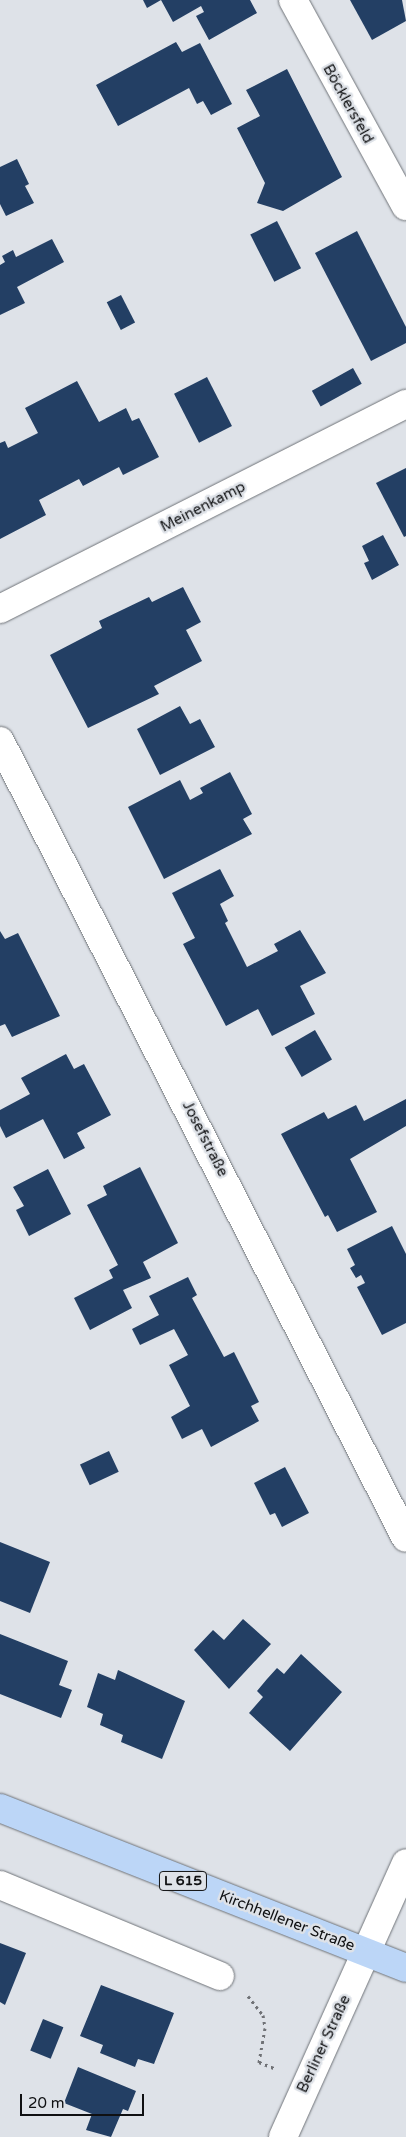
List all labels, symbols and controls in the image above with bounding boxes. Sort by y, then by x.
street label: Böcklersfeld [319,61,377,147]
street label: Meinenkamp [158,478,248,536]
street label: Josefstraße [178,1098,232,1180]
road number: L 615 [158,1870,208,1892]
street label: Kirchhellener Straße [217,1887,357,1955]
street label: Berliner Straße [294,1992,354,2096]
scale bar [22,2084,146,2116]
text: 20 m [28,2094,65,2112]

